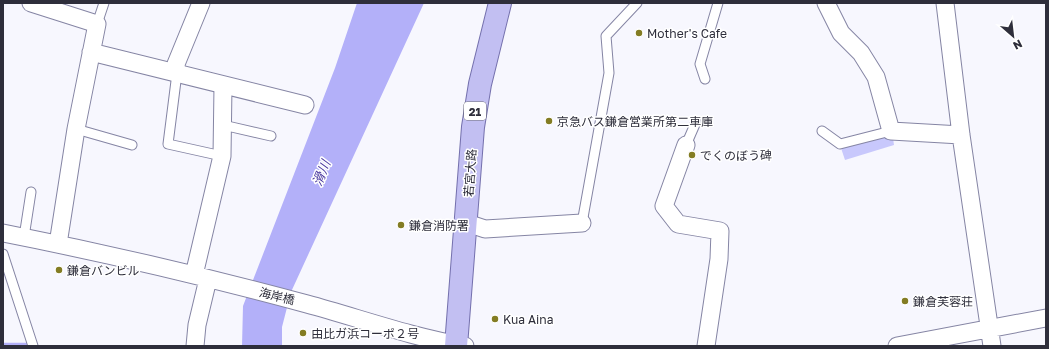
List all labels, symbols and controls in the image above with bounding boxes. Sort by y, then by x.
north arrow [993,16,1033,56]
place label: Mother's Cafe [647,26,727,41]
marker: Mother's Cafe [634,28,644,38]
text: N [1011,38,1025,53]
road number: 21 [464,102,486,120]
place label: 京急バス鎌倉営業所第二車庫 [557,114,713,129]
marker: 京急バス鎌倉営業所第二車庫 [544,116,554,126]
place label: でくのぼう碑 [700,148,772,163]
street label: 若宮大路 [461,149,479,197]
marker: でくのぼう碑 [687,150,697,160]
water label: 滑川 [309,156,334,188]
place label: 鎌倉消防署 [409,218,469,233]
marker: 鎌倉消防署 [396,220,406,230]
place label: 鎌倉バンビル [67,263,140,278]
marker: 鎌倉バンビル [54,265,64,275]
street label: 海岸橋 [258,284,296,308]
place label: 鎌倉芙蓉荘 [913,294,973,309]
marker: 鎌倉芙蓉荘 [900,296,910,306]
place label: Kua Aina [503,312,554,327]
marker: Kua Aina [490,314,500,324]
place label: 由比ガ浜コーポ２号 [311,326,419,341]
marker: 由比ガ浜コーポ２号 [298,328,308,338]

